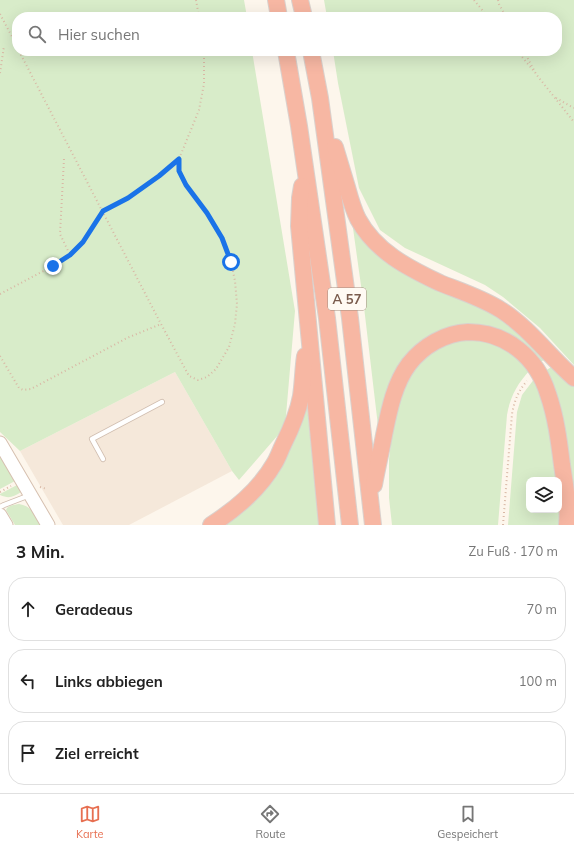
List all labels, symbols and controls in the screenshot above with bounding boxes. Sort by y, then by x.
search box [12,12,562,56]
icon: search [26,23,48,45]
text: Hier suchen [58,25,140,44]
route start [222,253,240,271]
route end [44,257,62,275]
road number: A 57 [328,288,366,310]
map controls [526,477,562,513]
button: layers [526,477,562,513]
text: 3 Min. [16,541,65,562]
text: Zu Fuß · 170 m [469,543,558,559]
icon: ahead [17,598,39,620]
text: Geradeaus [55,600,133,619]
text: 70 m [527,601,557,617]
icon: left [17,670,39,692]
text: Links abbiegen [55,672,163,691]
text: 100 m [519,673,557,689]
icon: arrive [17,742,39,764]
text: Ziel erreicht [55,744,139,763]
tab: Karte [76,803,104,841]
tab: Route [256,803,285,841]
tab: Gespeichert [437,803,498,841]

